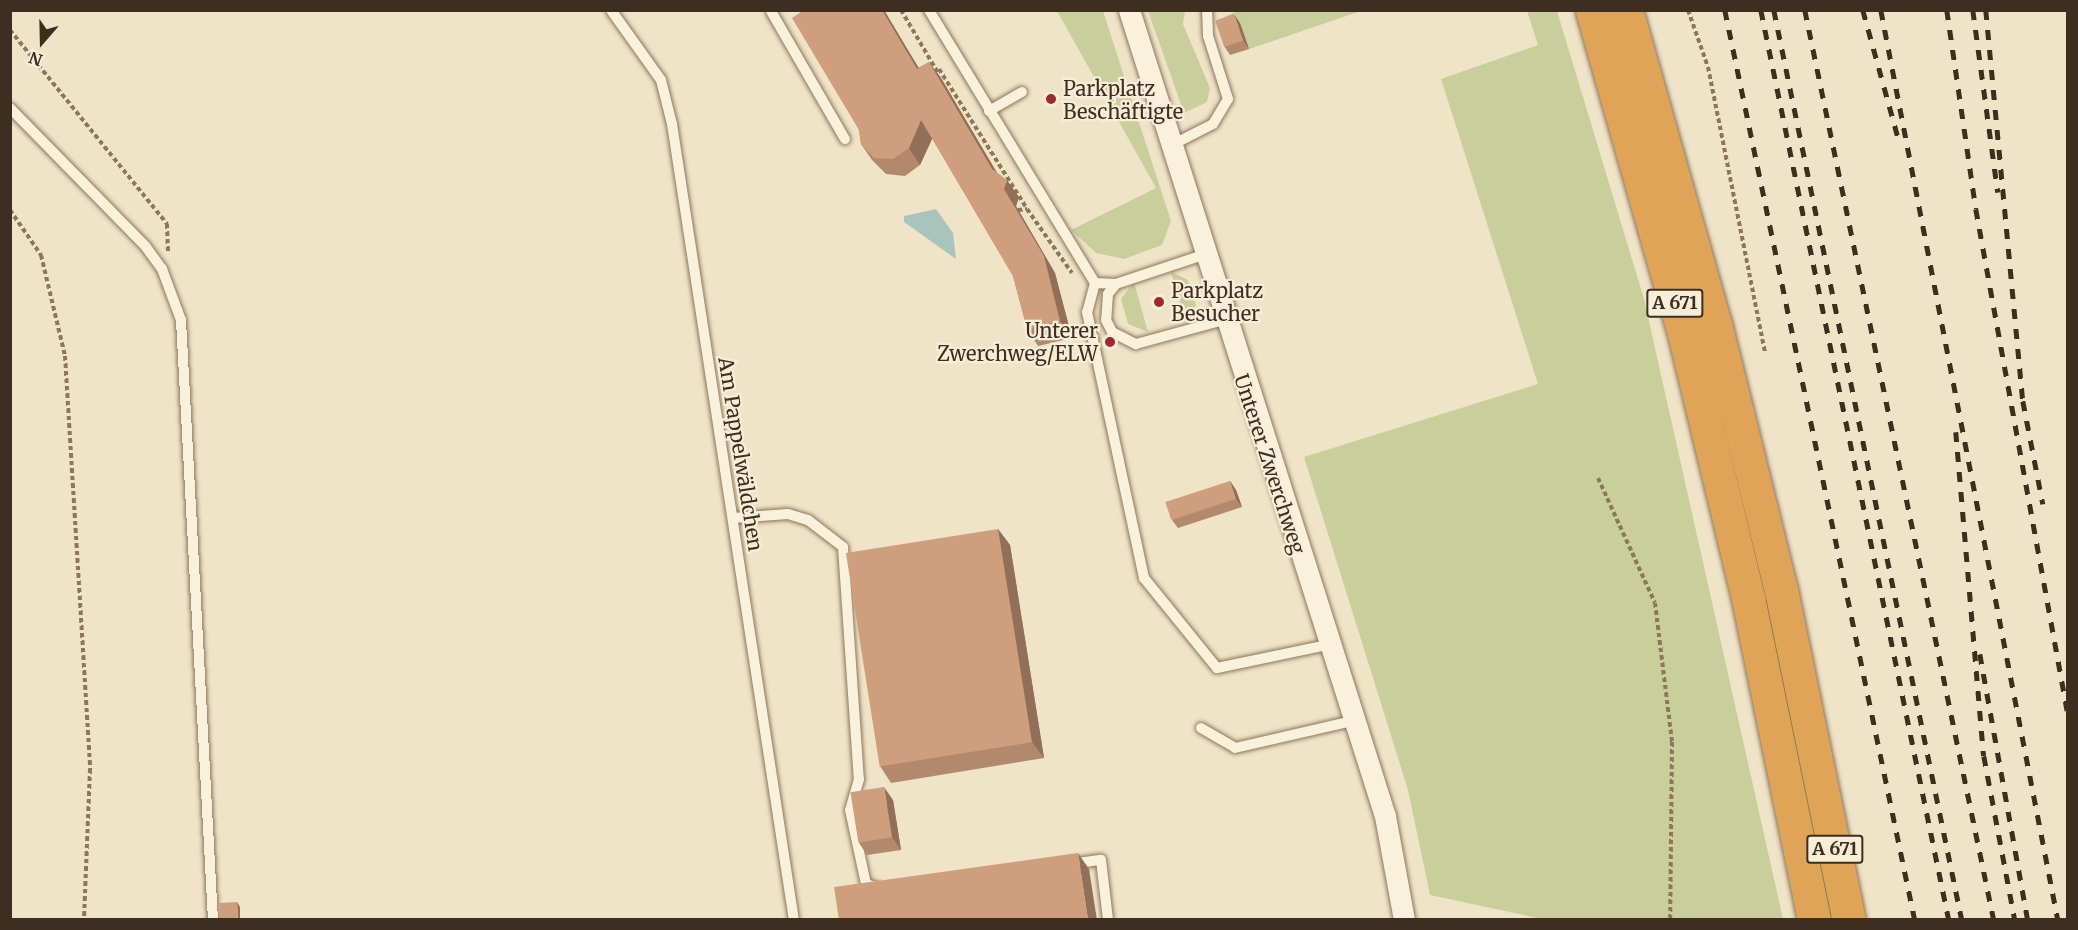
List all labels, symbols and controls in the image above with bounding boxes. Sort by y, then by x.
north arrow [12,12,72,72]
text: N [26,47,45,70]
place label: Parkplatz Beschäftigte [1063,76,1183,123]
marker: Parkplatz Beschäftigte [1044,92,1058,106]
place label: Parkplatz Besucher [1171,278,1263,325]
road number: A 671 [1645,288,1705,318]
marker: Parkplatz Besucher [1152,295,1166,309]
place label: Unterer Zwerchweg/ELW [937,318,1098,365]
marker: Unterer Zwerchweg/ELW [1103,335,1117,349]
street label: Am Pappelwäldchen [714,355,768,553]
street label: Unterer Zwerchweg [1230,371,1310,557]
road number: A 671 [1805,834,1865,864]

